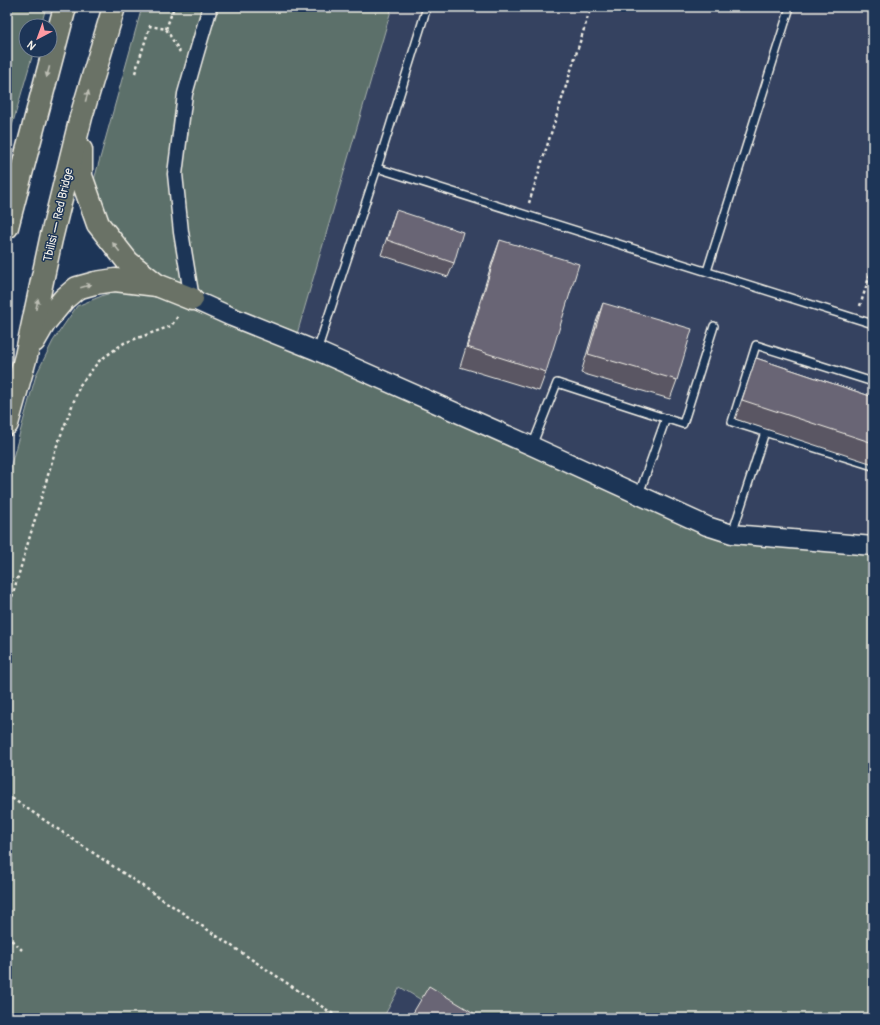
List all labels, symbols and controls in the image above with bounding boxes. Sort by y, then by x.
north arrow [18,18,58,58]
text: N [24,37,39,53]
one-way arrow [45,66,51,78]
one-way arrow [84,90,90,102]
street label: Tbilisi — Red Bridge [40,167,77,263]
one-way arrow [111,241,120,252]
one-way arrow [80,283,92,289]
one-way arrow [34,298,40,310]

